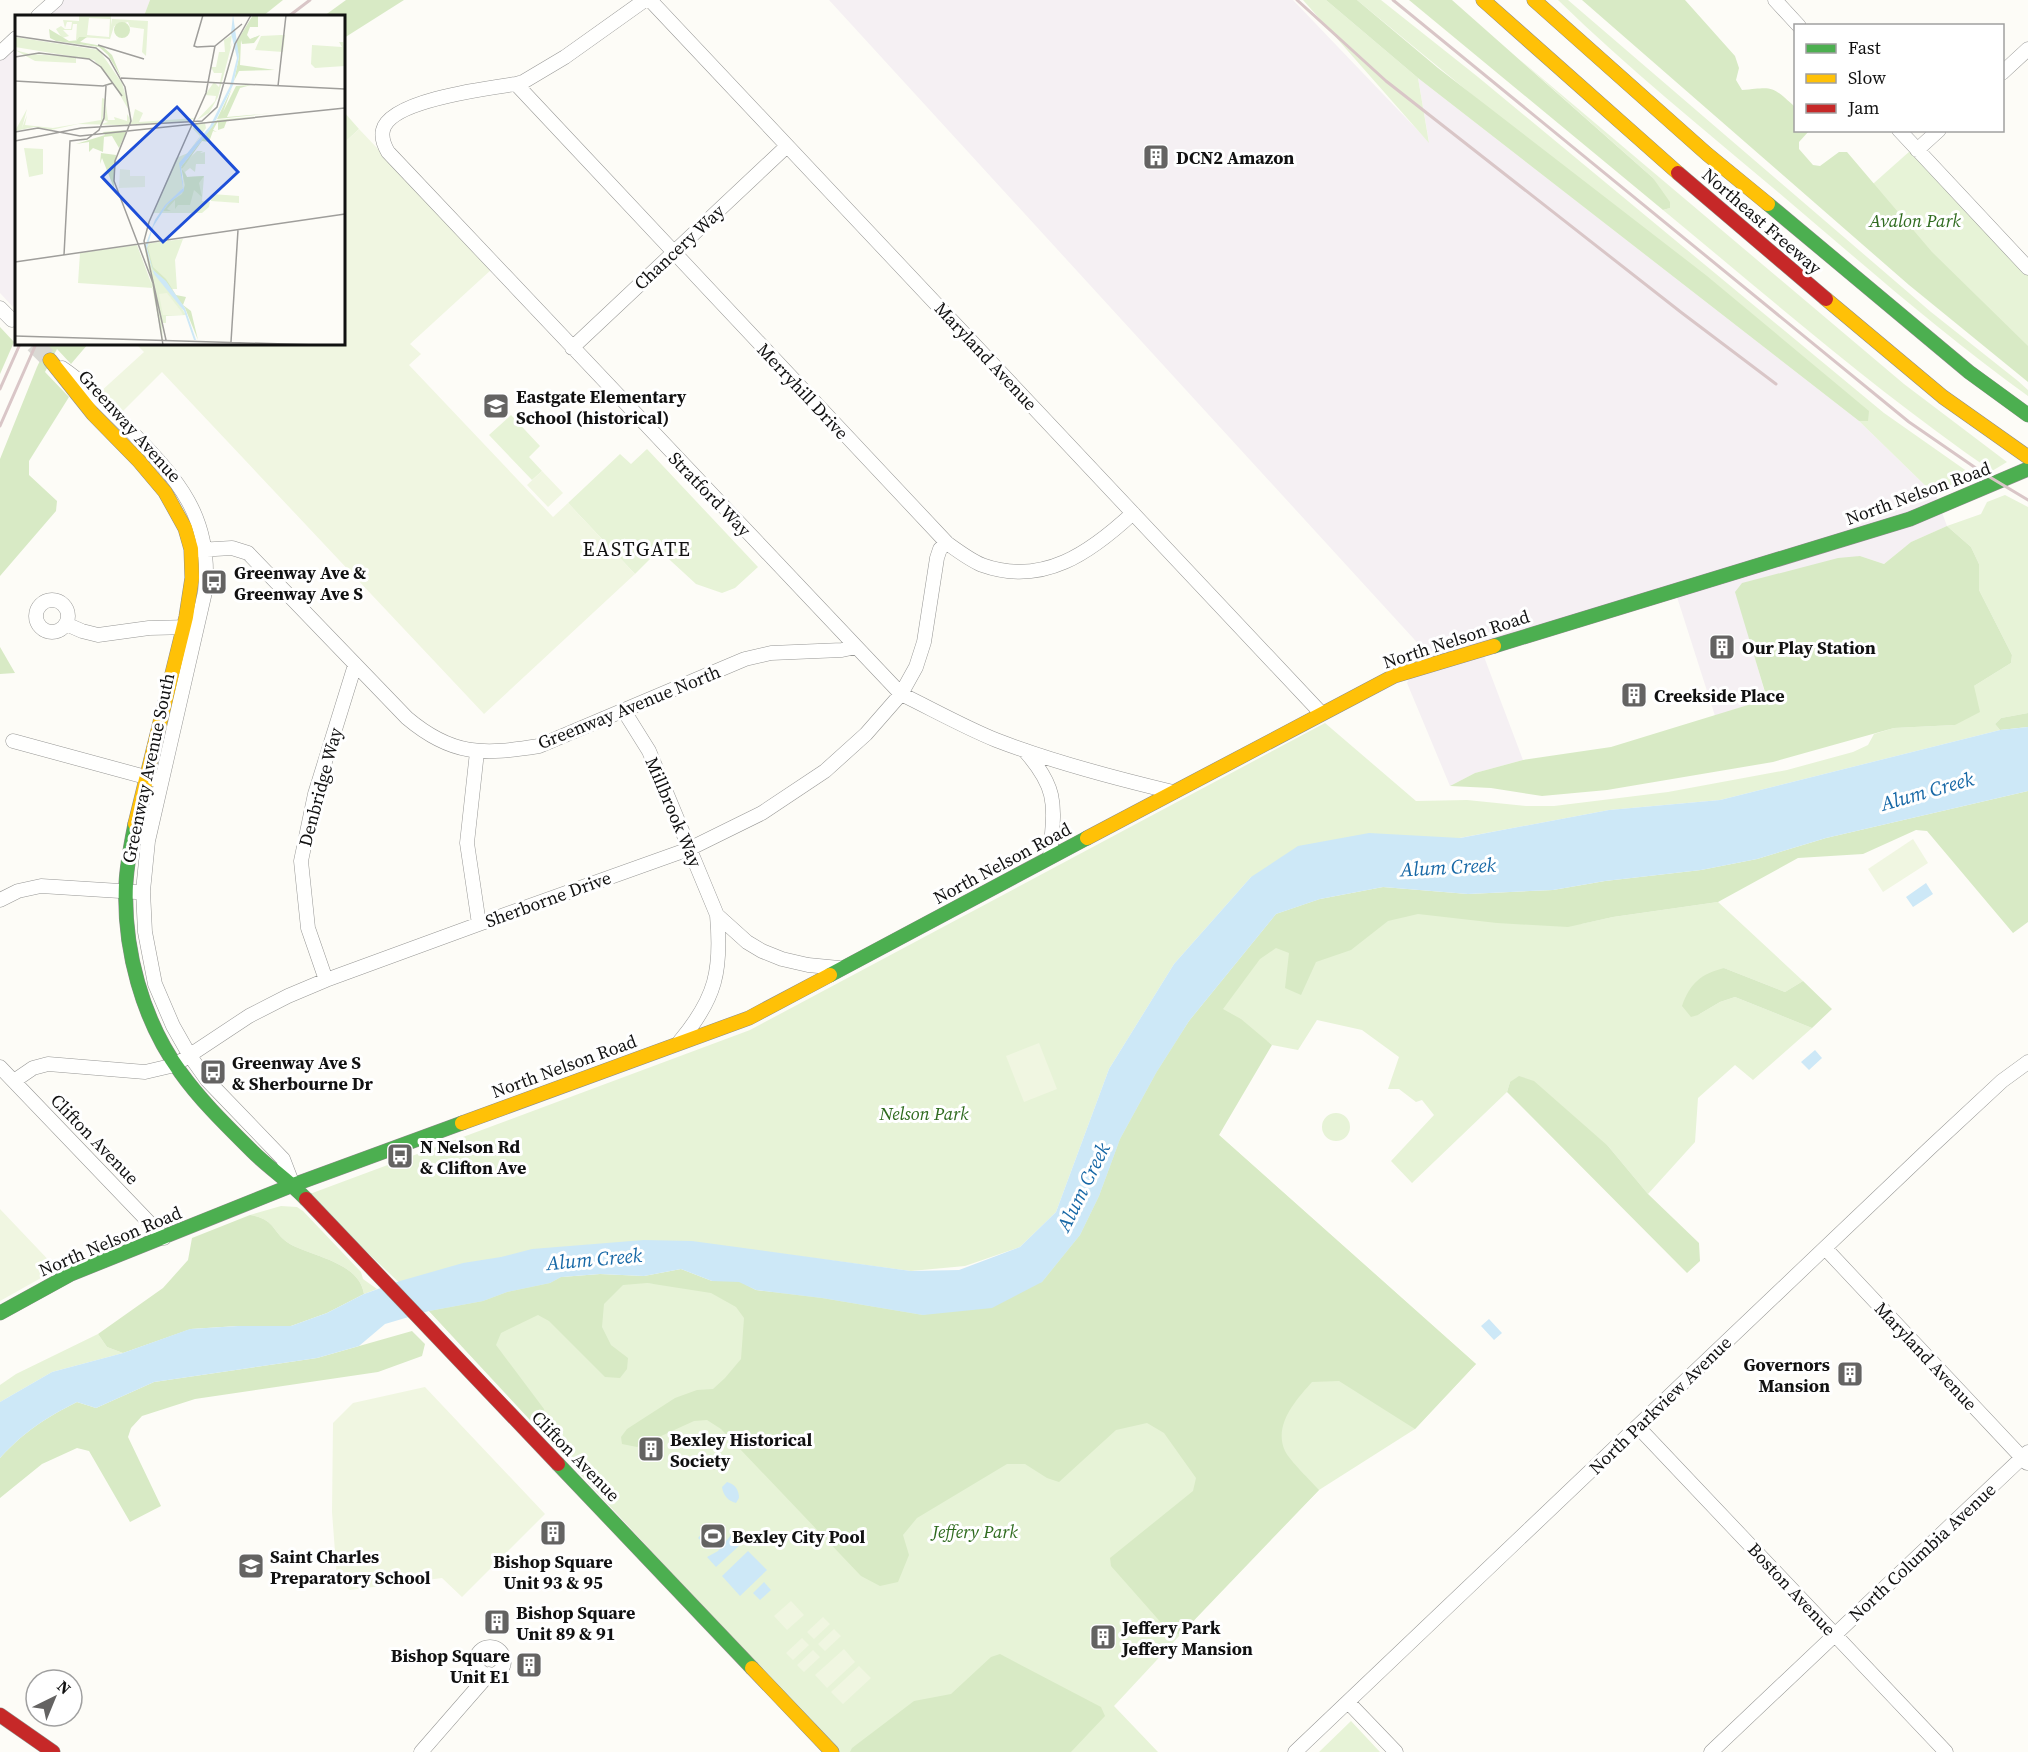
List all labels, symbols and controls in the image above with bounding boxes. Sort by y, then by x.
inset map [15,15,345,345]
legend [1794,24,2004,132]
text: Fast [1848,35,1881,60]
text: Slow [1848,65,1886,90]
text: Jam [1847,95,1880,120]
building icon: DCN2 Amazon [1141,142,1171,172]
place label: DCN2 Amazon [1176,145,1294,170]
street label: Northeast Freeway [1697,162,1828,280]
street label: Chancery Way [628,198,730,295]
park label: Avalon Park [1868,208,1961,233]
street label: Maryland Avenue [929,296,1043,416]
street label: Merryhill Drive [752,337,854,445]
street label: Greenway Avenue [73,364,187,488]
place label: Eastgate Elementary School (historical) [516,384,687,430]
school or university icon: Eastgate Elementary School (historical) [481,391,511,421]
street label: Stratford Way [663,446,757,542]
street label: North Nelson Road [1842,455,1994,531]
district label: EASTGATE [583,535,691,563]
place label: Greenway Ave & Greenway Ave S [234,560,366,606]
bus stop icon: Greenway Ave & Greenway Ave S [199,567,229,597]
street label: North Nelson Road [1380,604,1532,674]
building icon: Our Play Station [1707,632,1737,662]
place label: Our Play Station [1742,635,1876,660]
street label: Greenway Avenue North [534,659,724,755]
street label: Greenway Avenue South [116,671,180,865]
building icon: Creekside Place [1619,680,1649,710]
place label: Creekside Place [1654,683,1785,708]
street label: Denbridge Way [292,724,348,849]
street label: Millbrook Way [640,753,709,872]
water label: Alum Creek [1876,764,1977,818]
street label: North Nelson Road [929,816,1075,910]
water label: Alum Creek [1398,850,1497,884]
street label: Sherborne Drive [482,865,614,933]
street label: North Nelson Road [488,1028,640,1104]
place label: Greenway Ave S & Sherbourne Dr [232,1050,373,1096]
bus stop icon: Greenway Ave S & Sherbourne Dr [198,1057,228,1087]
street label: Clifton Avenue [45,1088,145,1190]
park label: Nelson Park [879,1101,969,1126]
place label: N Nelson Rd & Clifton Ave [420,1134,526,1180]
water label: Alum Creek [1049,1137,1117,1237]
bus stop icon: N Nelson Rd & Clifton Ave [385,1141,415,1171]
street label: North Nelson Road [35,1200,185,1282]
water label: Alum Creek [544,1241,643,1277]
street label: Maryland Avenue [1869,1296,1983,1416]
street label: North Parkview Avenue [1583,1330,1737,1480]
place label: Governors Mansion [1743,1352,1830,1398]
building icon: Governors Mansion [1835,1359,1865,1389]
street label: Clifton Avenue [526,1405,626,1507]
place label: Bexley Historical Society [670,1427,812,1473]
building icon: Bexley Historical Society [636,1434,666,1464]
street label: North Columbia Avenue [1843,1477,2001,1627]
building icon: Bishop Square Unit 93 & 95 [538,1518,568,1548]
park label: Jeffery Park [929,1519,1018,1544]
sports icon: Bexley City Pool [698,1521,728,1551]
place label: Bexley City Pool [732,1524,865,1549]
street label: Boston Avenue [1742,1537,1842,1641]
place label: Saint Charles Preparatory School [270,1544,431,1590]
place label: Bishop Square Unit 93 & 95 [493,1549,613,1595]
school or university icon: Saint Charles Preparatory School [236,1551,266,1581]
place label: Bishop Square Unit 89 & 91 [516,1600,635,1646]
building icon: Bishop Square Unit 89 & 91 [482,1607,512,1637]
place label: Jeffery Park Jeffery Mansion [1121,1615,1253,1661]
building icon: Jeffery Park Jeffery Mansion [1088,1622,1118,1652]
place label: Bishop Square Unit E1 [391,1643,510,1689]
building icon: Bishop Square Unit E1 [514,1650,544,1680]
north arrow [24,1668,84,1728]
text: N [52,1675,76,1699]

